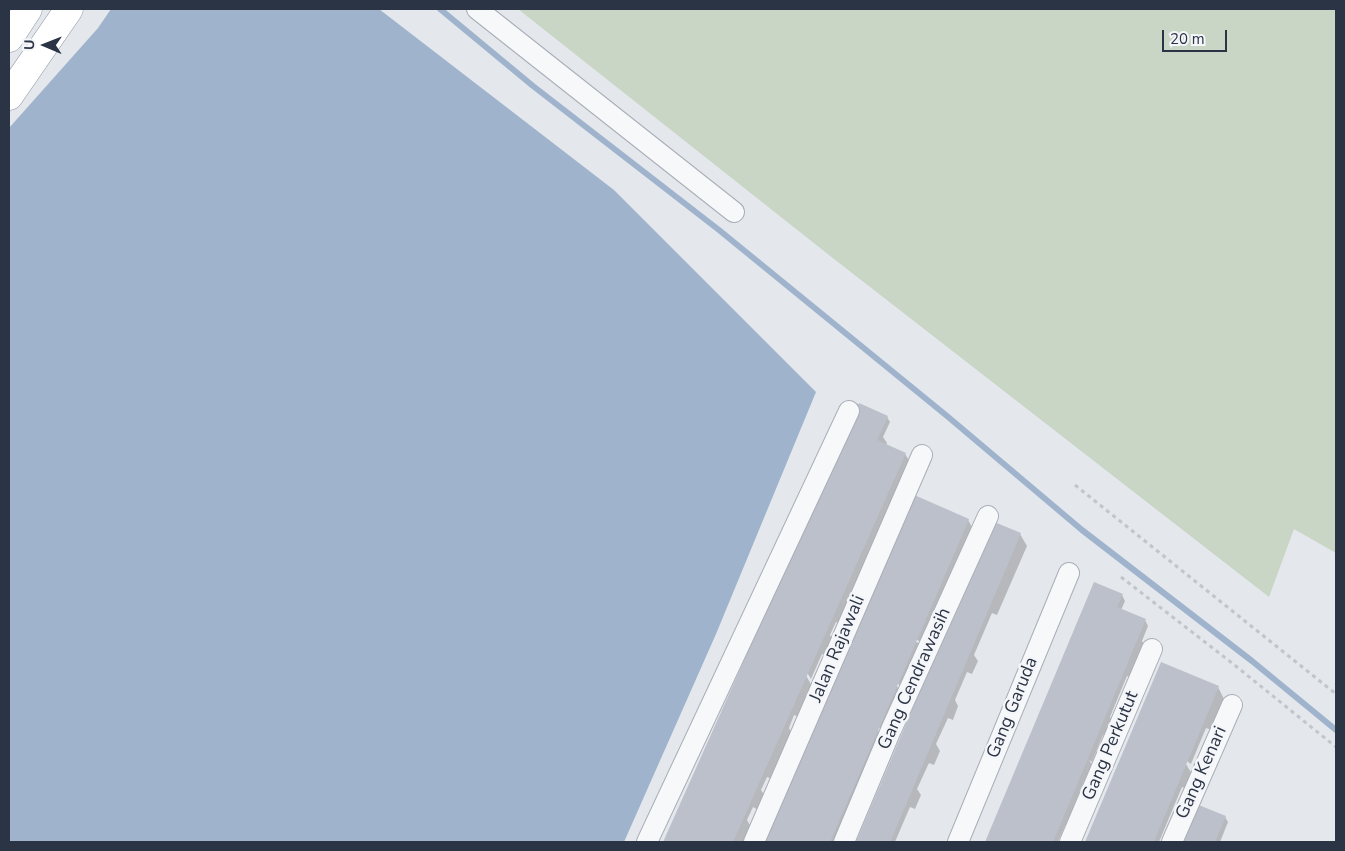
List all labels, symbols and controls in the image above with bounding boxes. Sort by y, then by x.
north arrow [20,20,70,70]
scale bar [1165,20,1230,52]
text: 20 m [1170,29,1205,49]
text: U [20,39,39,50]
street label: Jalan Rajawali [806,592,870,706]
street label: Gang Cendrawasih [874,605,956,753]
street label: Gang Garuda [983,654,1043,762]
street label: Gang Perkutut [1078,688,1144,804]
street label: Gang Kenari [1172,723,1232,823]

